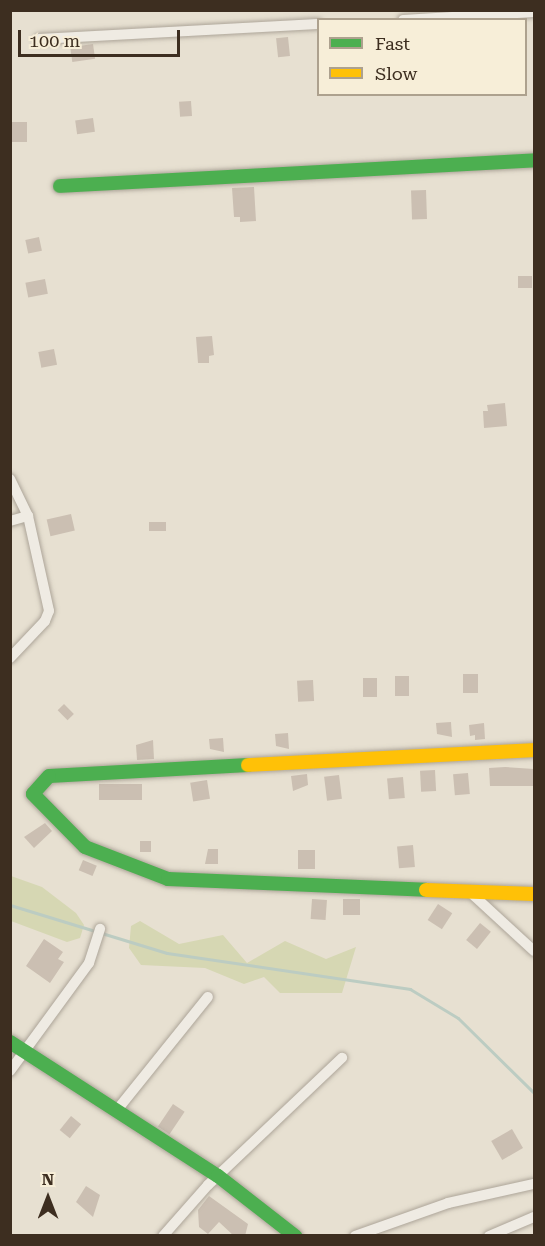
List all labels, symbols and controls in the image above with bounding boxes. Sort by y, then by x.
scale bar [21,18,183,56]
legend [317,18,527,96]
text: 100 m [29,30,80,51]
text: Fast [375,33,410,54]
text: Slow [375,63,417,84]
north arrow [18,1168,78,1228]
text: N [42,1170,54,1189]

